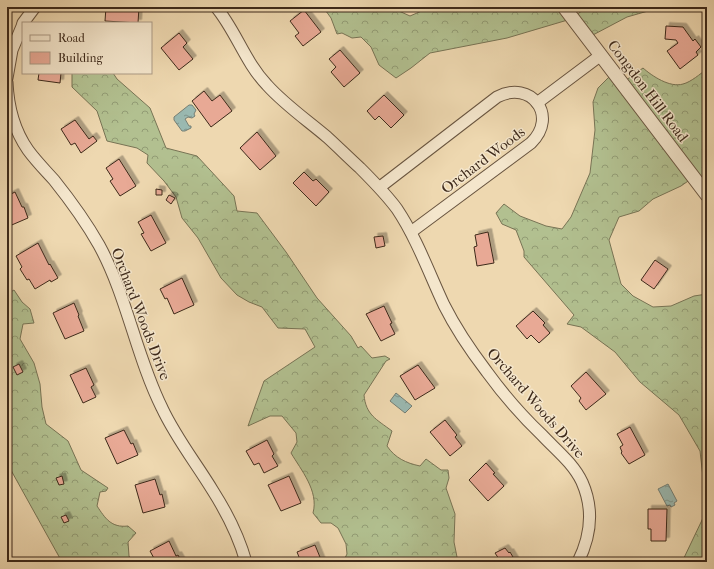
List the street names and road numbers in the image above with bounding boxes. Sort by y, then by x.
street label: Congdon Hill Road [604,36,693,146]
street label: Orchard Woods [438,122,529,197]
street label: Orchard Woods Drive [107,245,175,383]
street label: Orchard Woods Drive [483,344,589,462]

